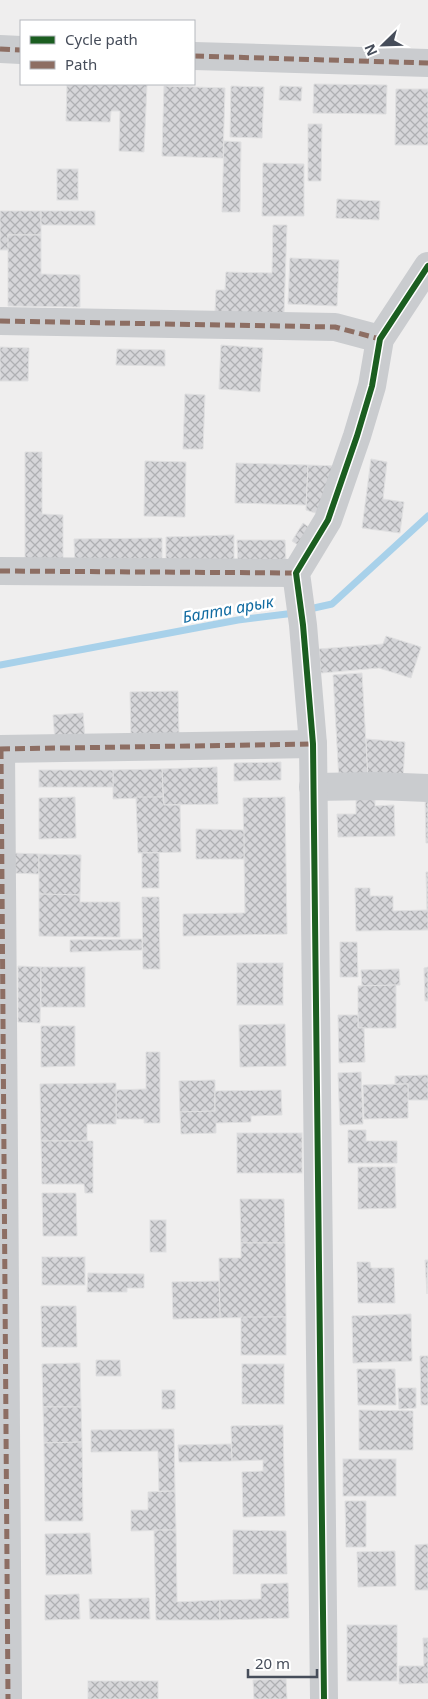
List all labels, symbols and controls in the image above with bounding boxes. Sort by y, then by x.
legend [20,20,195,85]
north arrow [358,20,408,70]
text: Cycle path [65,29,138,49]
text: N [360,41,382,59]
text: Path [65,54,97,74]
water label: Балта арык [181,590,276,628]
scale bar [248,1646,317,1678]
text: 20 m [255,1653,290,1673]

